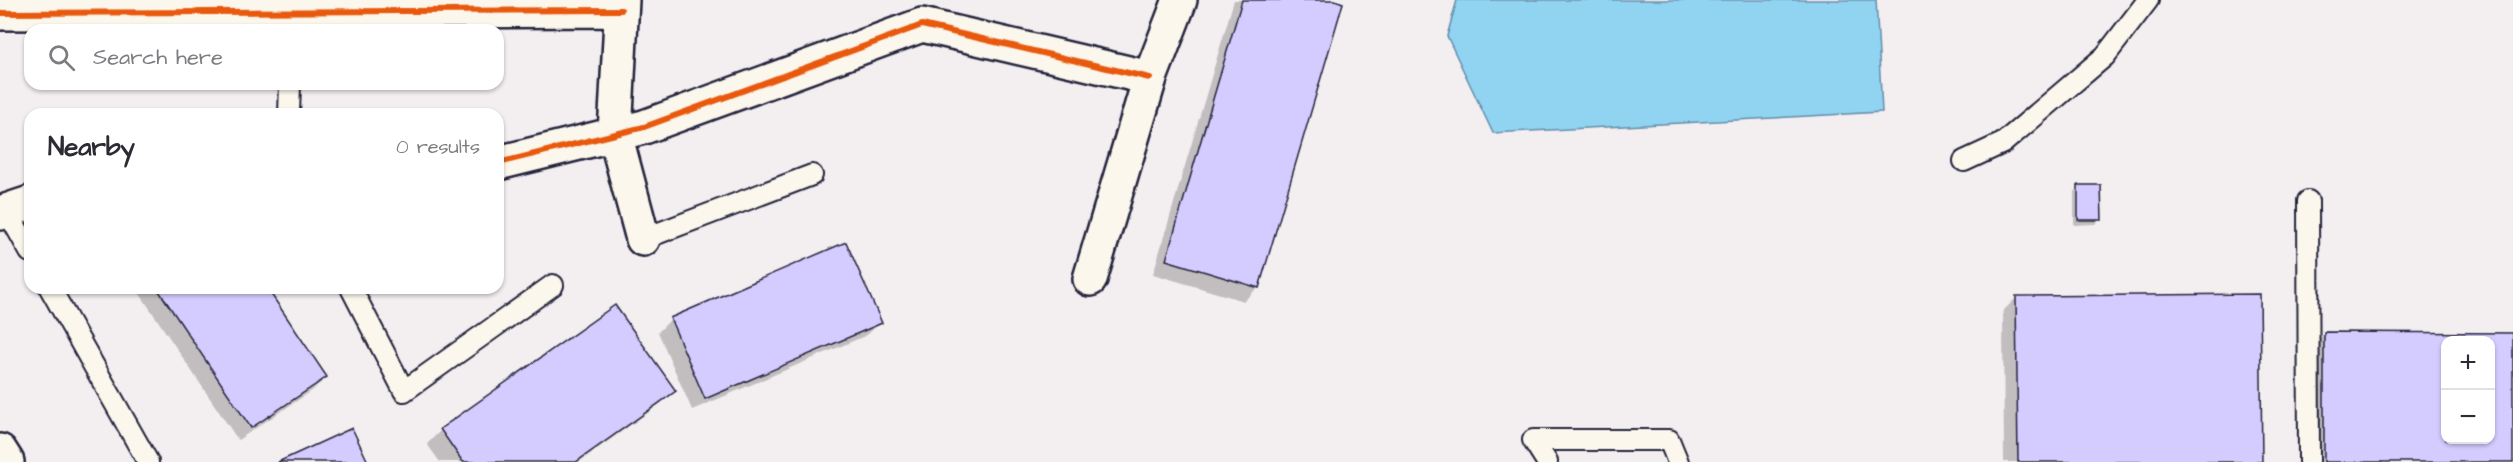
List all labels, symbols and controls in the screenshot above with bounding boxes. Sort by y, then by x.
search box [24,24,504,90]
icon: search [45,41,78,74]
text: Search here [93,42,223,73]
text: Nearby [48,129,135,165]
text: 0 results [396,133,480,161]
map controls [2441,336,2495,444]
button: + [2441,336,2495,390]
button: − [2441,390,2495,444]

